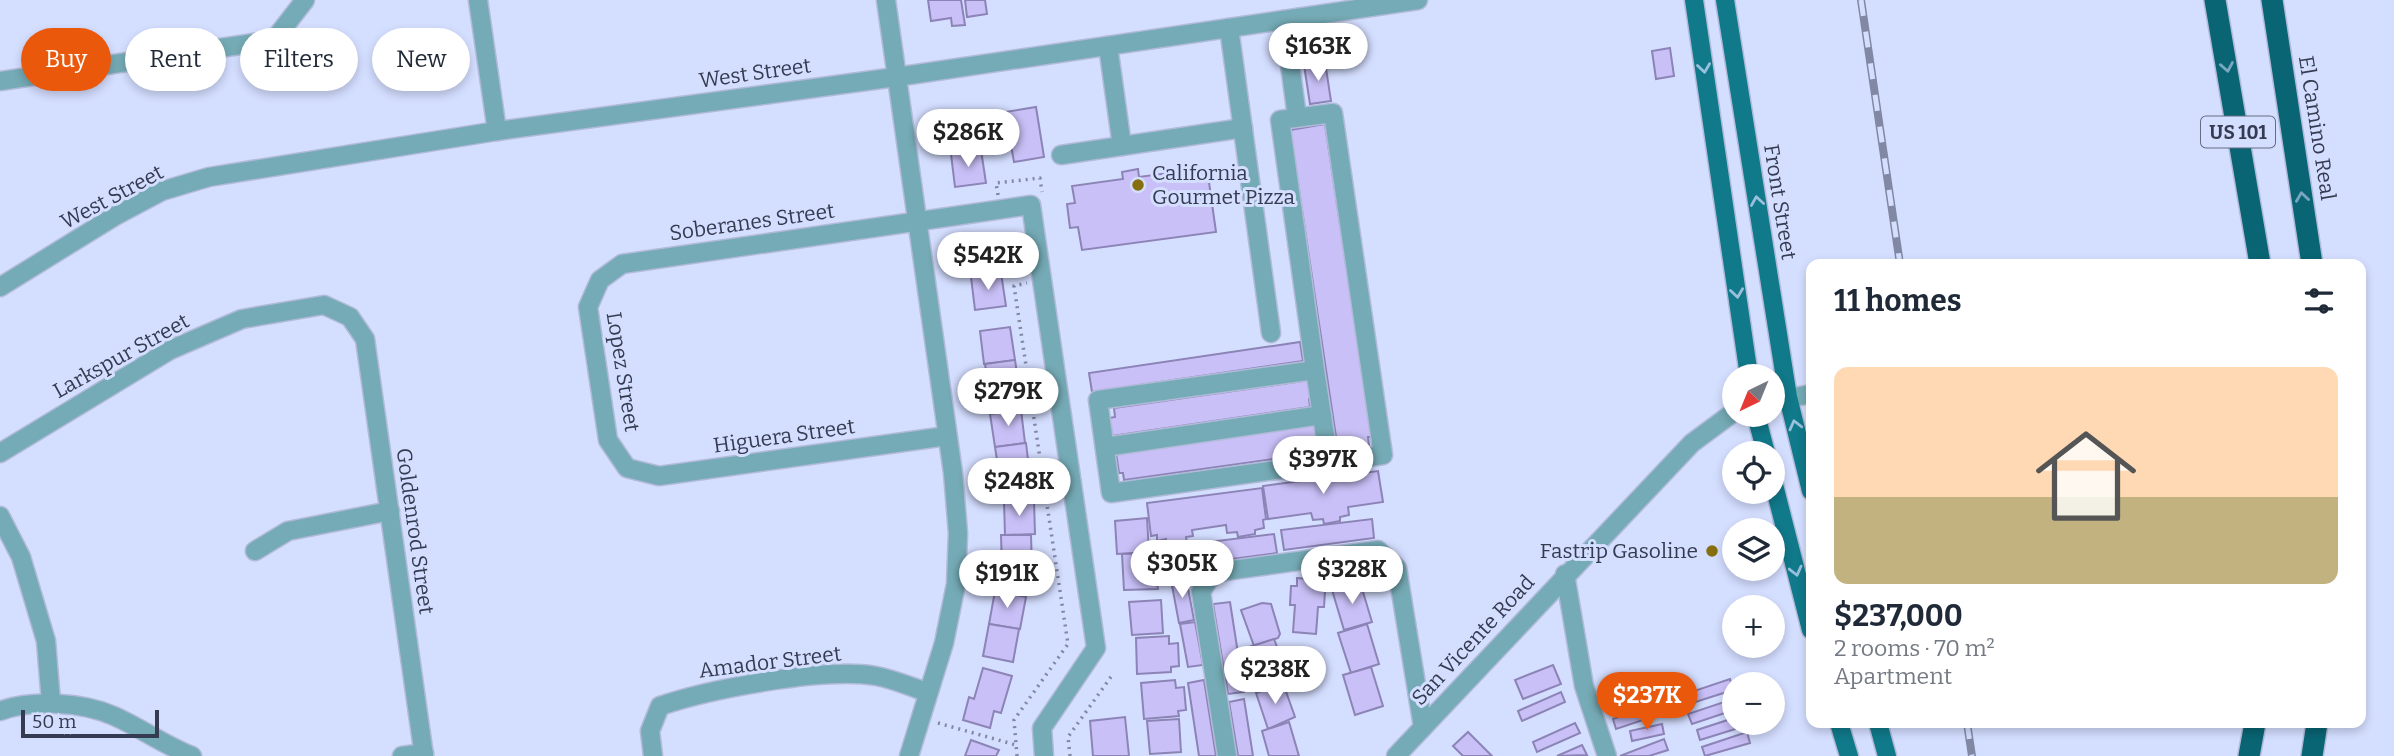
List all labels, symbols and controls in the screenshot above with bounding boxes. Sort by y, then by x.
pin: $163K [1269,24,1367,83]
chip: Buy [21,28,111,91]
chip: Rent [125,28,226,91]
chip: Filters [240,28,358,91]
chip: New [372,28,470,91]
text: $163K [1285,32,1351,60]
street label: West Street [697,52,813,94]
street label: El Camino Real [2293,54,2341,202]
one-way arrow [2219,61,2234,73]
one-way arrow [1697,62,1712,73]
pin: $286K [919,110,1017,169]
road number: US 101 [2201,116,2275,148]
text: $286K [933,118,1003,146]
street label: Front Street [1758,142,1802,262]
street label: West Street [56,159,168,235]
place label: California Gourmet Pizza [1152,160,1296,210]
marker: California Gourmet Pizza [1130,177,1146,193]
one-way arrow [2295,191,2310,203]
one-way arrow [1750,195,1765,207]
street label: Soberanes Street [668,197,837,246]
pin: $542K [939,232,1037,292]
text: $542K [953,241,1023,269]
icon: filters [2300,282,2338,320]
text: 11 homes [1834,283,1962,319]
one-way arrow [1729,287,1744,299]
street label: Larkspur Street [49,308,194,404]
street label: Lopez Street [601,310,645,434]
north arrow [1722,364,1785,427]
map controls [1722,364,1785,735]
pin: $279K [959,368,1057,428]
text: $279K [973,377,1043,405]
street label: Higuera Street [711,413,857,459]
icon: home [2023,413,2149,539]
one-way arrow [1789,419,1803,431]
pin: $397K [1274,436,1372,496]
button: locate [1722,441,1785,504]
text: $397K [1288,445,1358,473]
street label: Goldenrod Street [390,446,440,616]
pin: $248K [970,458,1068,518]
text: $248K [984,467,1054,495]
button: layers [1722,518,1785,581]
place label: Fastrip Gasoline [1540,538,1698,564]
pin: $305K [1133,540,1231,600]
marker: Fastrip Gasoline [1704,543,1720,559]
pin: $328K [1303,546,1401,606]
text: $305K [1147,549,1217,577]
pin: $191K [958,550,1056,610]
text: $328K [1317,555,1387,583]
text: $191K [975,559,1039,587]
one-way arrow [1788,565,1802,577]
street label: San Vicente Road [1406,570,1540,710]
button: + [1722,595,1785,658]
text: $237,000 [1834,598,1963,634]
text: 2 rooms · 70 m² [1834,634,1995,662]
street label: Amador Street [697,640,843,684]
pin: $238K [1226,646,1324,706]
text: $238K [1240,655,1310,683]
text: Apartment [1834,662,1952,690]
pin: $237K [1598,672,1696,732]
button: − [1722,672,1785,735]
text: $237K [1612,681,1682,709]
scale bar [21,707,159,739]
text: 50 m [32,710,76,733]

